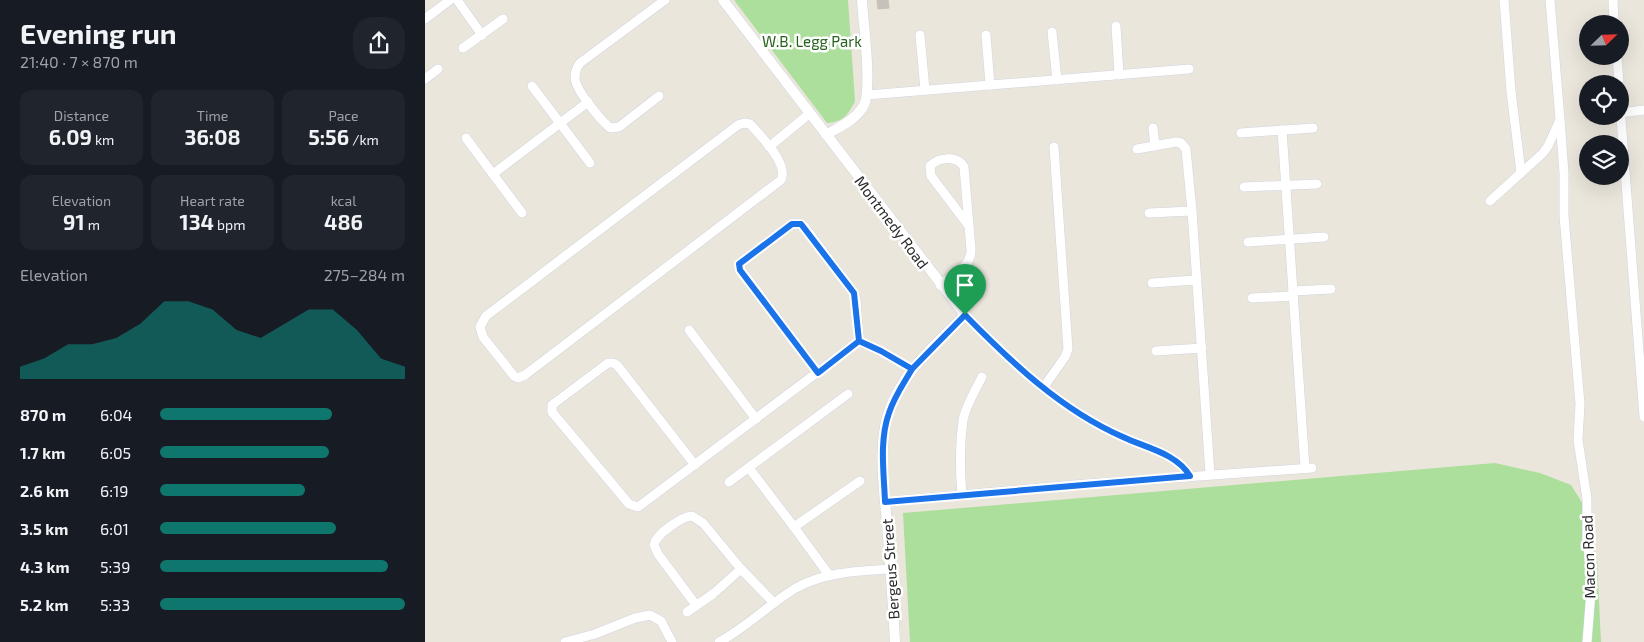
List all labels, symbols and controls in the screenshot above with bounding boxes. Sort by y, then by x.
north arrow [1579,15,1629,65]
map controls [1579,15,1629,185]
text: Evening run [20,16,177,50]
button: share [353,17,405,69]
park label: W.B. Legg Park [762,32,862,50]
text: 21:40 · 7 × 870 m [20,52,138,71]
button: locate [1579,75,1629,125]
text: Distance [54,107,109,124]
text: Time [197,107,228,124]
text: Pace [328,107,359,124]
text: 6.09 [49,124,92,149]
text: 36:08 [184,124,241,149]
text: 5:56 [308,124,349,149]
text: km [92,131,114,148]
text: /km [349,131,379,148]
button: layers [1579,135,1629,185]
street label: Montmedy Road [851,172,933,272]
text: Elevation [52,192,111,209]
text: Heart rate [180,192,245,209]
text: kcal [331,192,356,209]
text: 91 [63,209,85,234]
text: 134 [180,209,214,234]
text: 486 [324,209,363,234]
text: m [85,216,100,233]
text: bpm [214,216,245,233]
pin [944,264,986,315]
text: Elevation [20,265,88,284]
text: 275–284 m [324,265,405,284]
icon: arrive [951,271,979,299]
text: 870 m [20,405,66,424]
text: 6:04 [100,405,132,424]
text: 1.7 km [20,443,65,462]
text: 6:05 [100,443,131,462]
text: 2.6 km [20,481,69,500]
text: 6:19 [100,481,128,500]
street label: Macon Road [1578,515,1598,599]
street label: Bergeus Street [877,518,902,620]
text: 3.5 km [20,519,68,538]
text: 6:01 [100,519,129,538]
text: 4.3 km [20,557,70,576]
text: 5:39 [100,557,130,576]
text: 5.2 km [20,595,69,614]
text: 5:33 [100,595,130,614]

